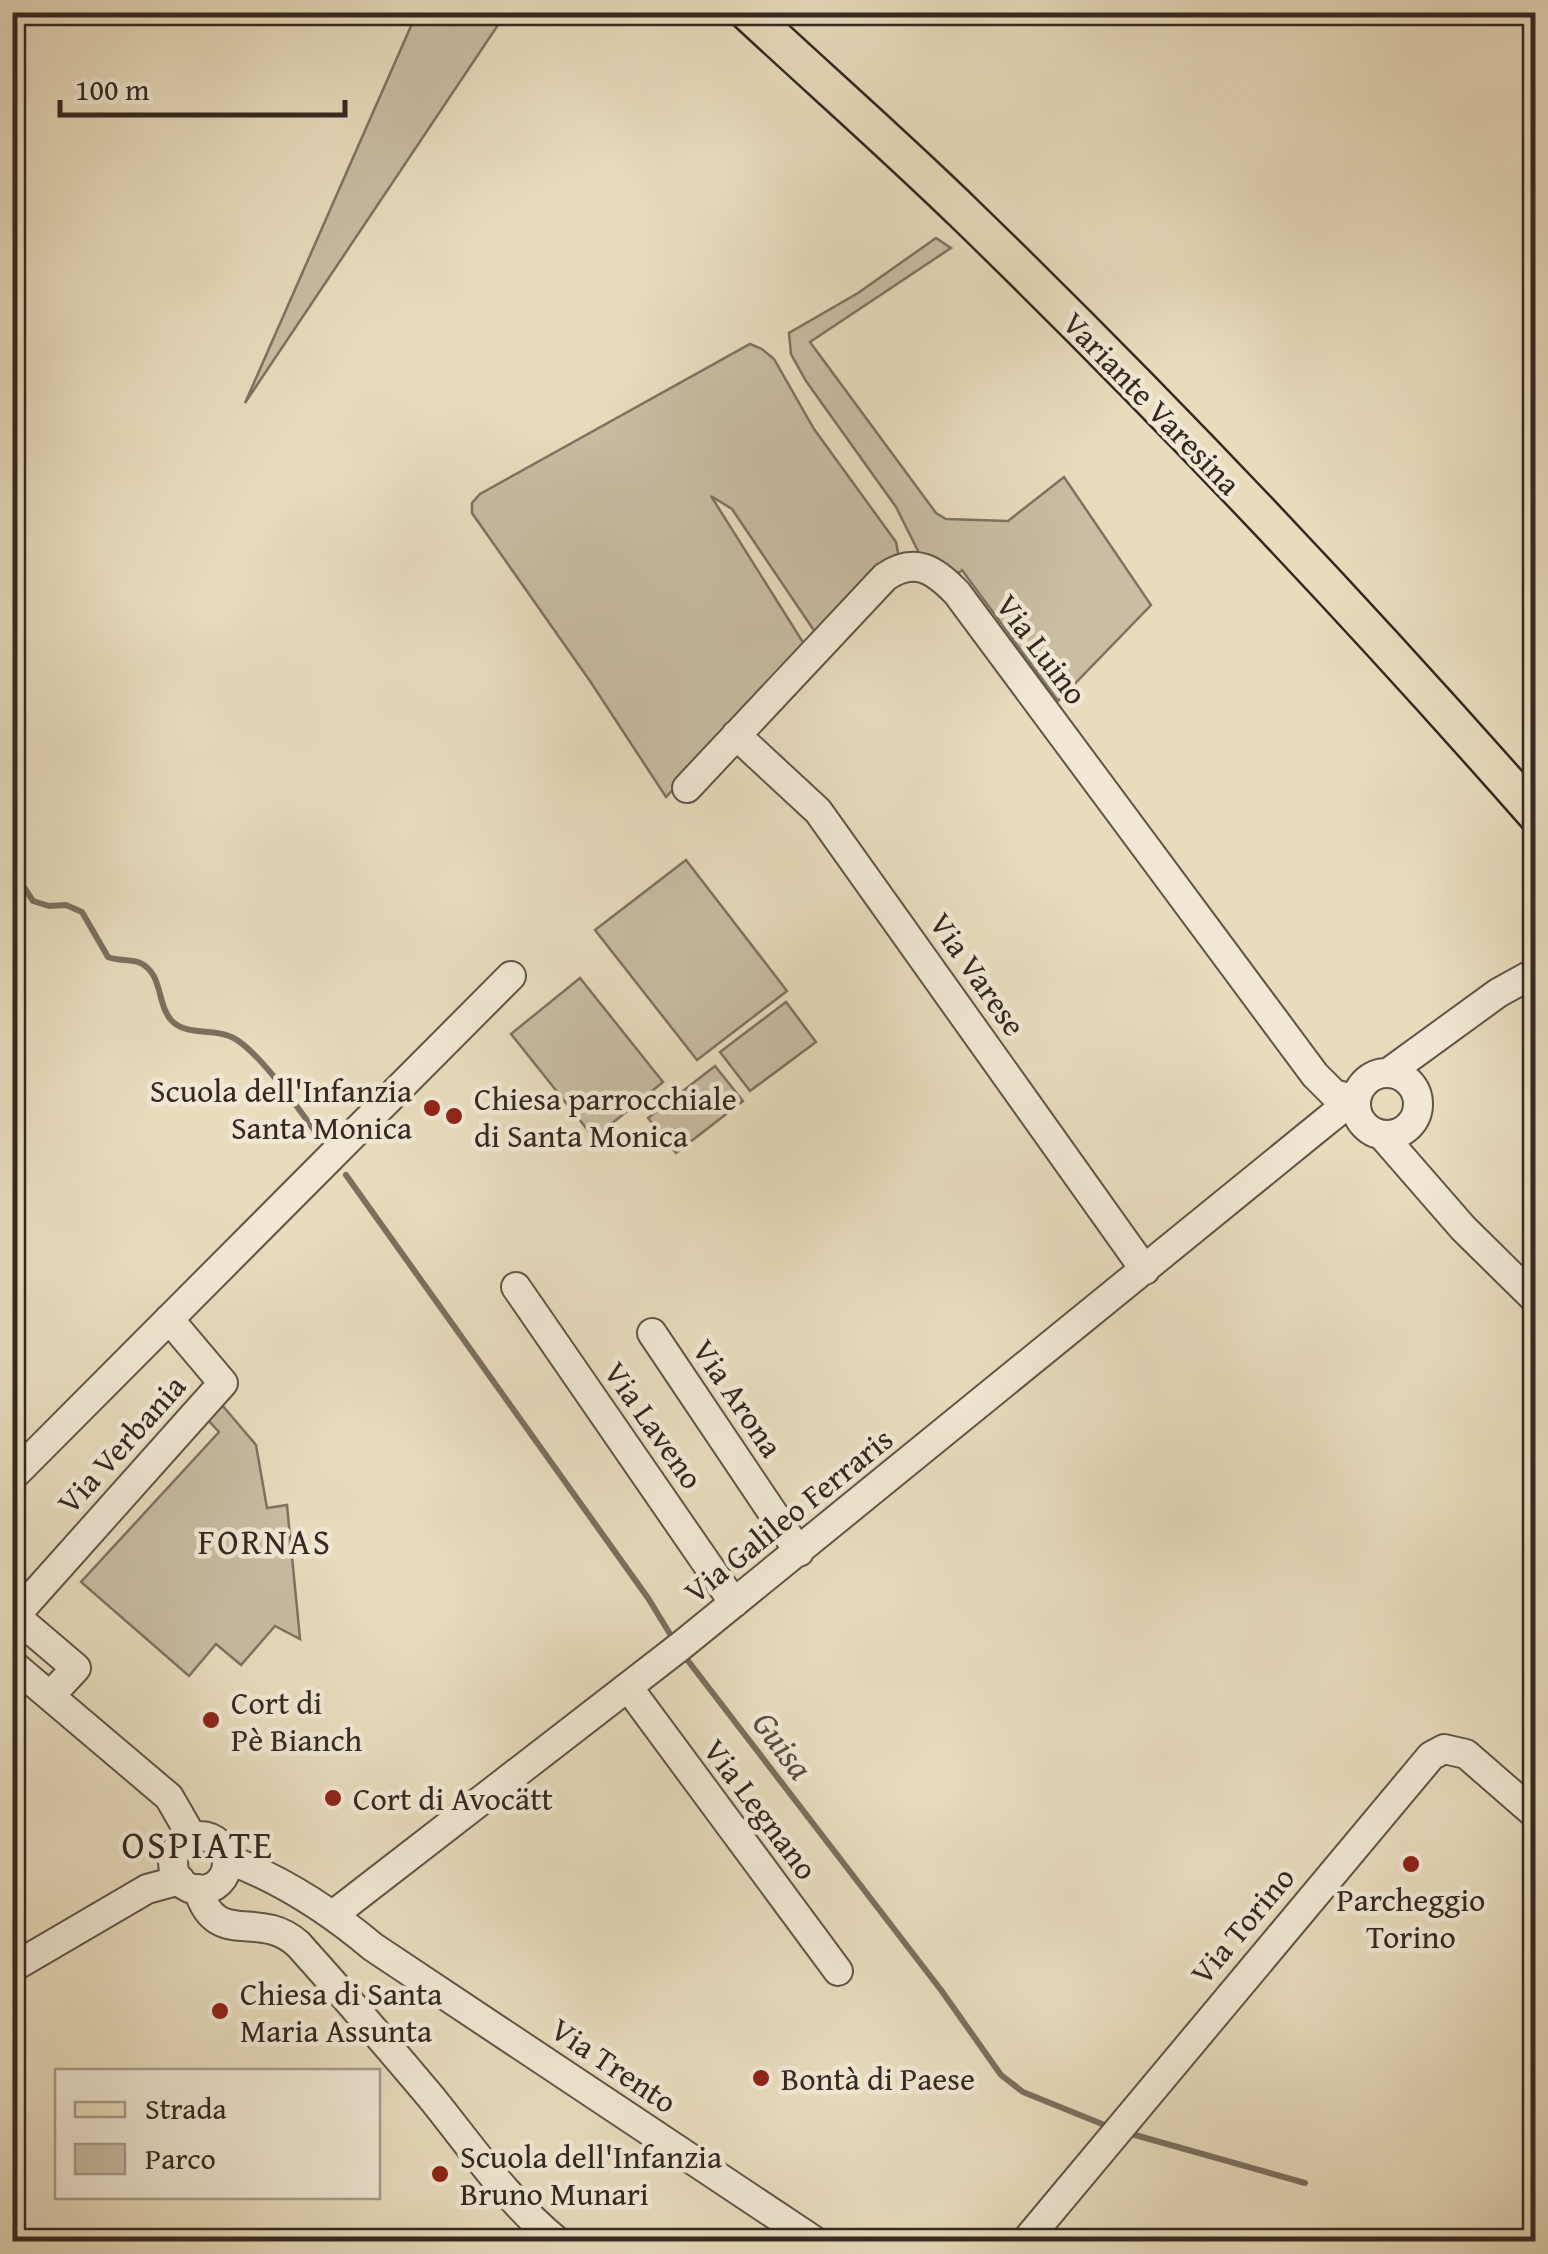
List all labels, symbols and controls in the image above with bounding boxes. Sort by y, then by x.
scale bar [60,55,345,117]
text: 100 m [75,67,150,111]
street label: Variante Varesina [1052,301,1252,505]
street label: Via Luino [985,584,1099,714]
street label: Via Varese [918,902,1038,1046]
place label: Scuola dell'Infanzia Santa Monica [150,1067,412,1151]
place label: Chiesa parrocchiale di Santa Monica [474,1075,737,1159]
marker: Scuola dell'Infanzia Santa Monica [421,1097,443,1119]
marker: Chiesa parrocchiale di Santa Monica [443,1105,465,1127]
street label: Via Arona [681,1329,795,1467]
street label: Via Laveno [593,1351,715,1499]
street label: Via Verbania [46,1364,196,1524]
street label: Via Galileo Ferraris [673,1416,903,1614]
district label: FORNAS [198,1516,332,1567]
place label: Cort di Pè Bianch [231,1679,362,1763]
water label: Guisa [740,1700,826,1790]
marker: Cort di Pè Bianch [200,1709,222,1731]
street label: Via Legnano [692,1729,830,1889]
place label: Cort di Avocätt [353,1775,553,1822]
marker: Cort di Avocätt [322,1787,344,1809]
district label: OSPIATE [122,1816,274,1872]
marker: Parcheggio Torino [1400,1853,1422,1875]
street label: Via Torino [1178,1856,1306,1994]
place label: Parcheggio Torino [1337,1876,1485,1960]
place label: Chiesa di Santa Maria Assunta [240,1970,442,2054]
marker: Chiesa di Santa Maria Assunta [209,2000,231,2022]
street label: Via Trento [541,2005,687,2125]
place label: Bontà di Paese [781,2055,975,2102]
marker: Bontà di Paese [750,2067,772,2089]
legend [55,2069,380,2199]
text: Strada [145,2086,227,2130]
place label: Scuola dell'Infanzia Bruno Munari [460,2133,722,2217]
text: Parco [145,2136,216,2180]
marker: Scuola dell'Infanzia Bruno Munari [429,2163,451,2185]

